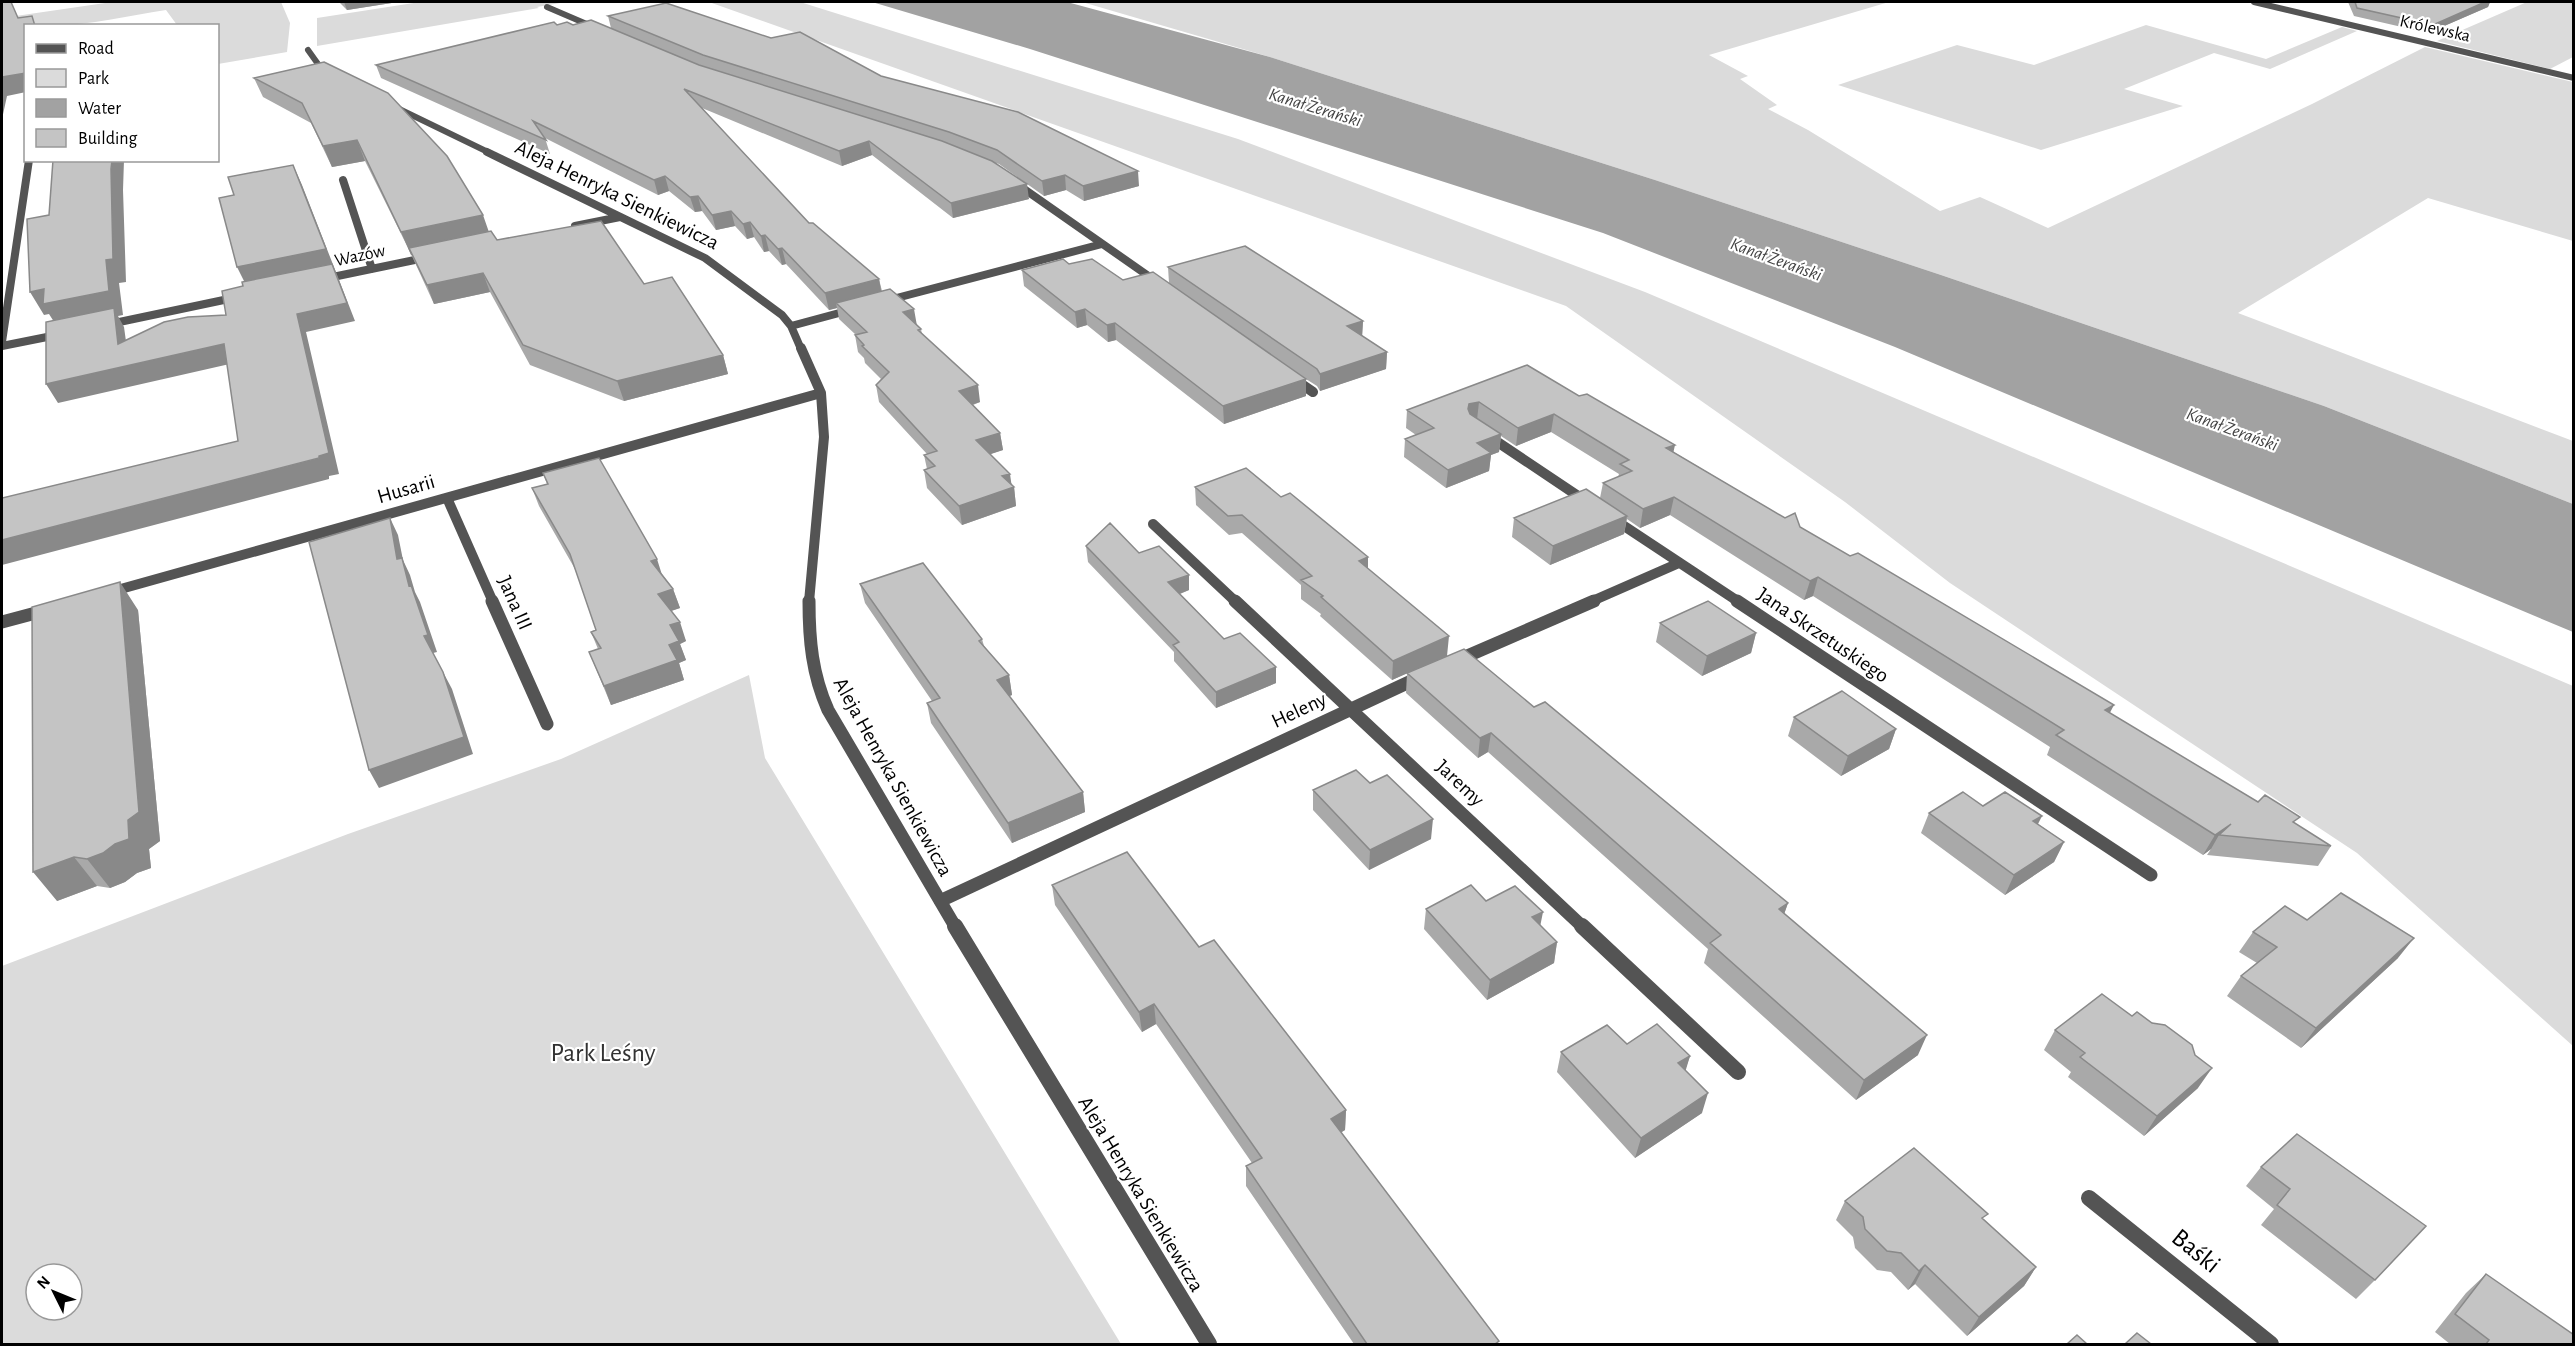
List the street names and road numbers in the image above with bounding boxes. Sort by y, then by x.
street label: Królewska [2398,12,2472,46]
street label: Aleja Henryka Sienkiewicza [512,136,722,254]
street label: Wazów [333,242,387,270]
street label: Husarii [375,471,437,507]
street label: Jana III [494,573,536,633]
street label: Jana Skrzetuskiego [1753,583,1893,687]
street label: Aleja Henryka Sienkiewicza [830,674,957,880]
street label: Heleny [1268,688,1330,732]
street label: Jaremy [1432,756,1488,810]
street label: Aleja Henryka Sienkiewicza [1074,1093,1208,1296]
street label: Baśki [2167,1224,2225,1278]

